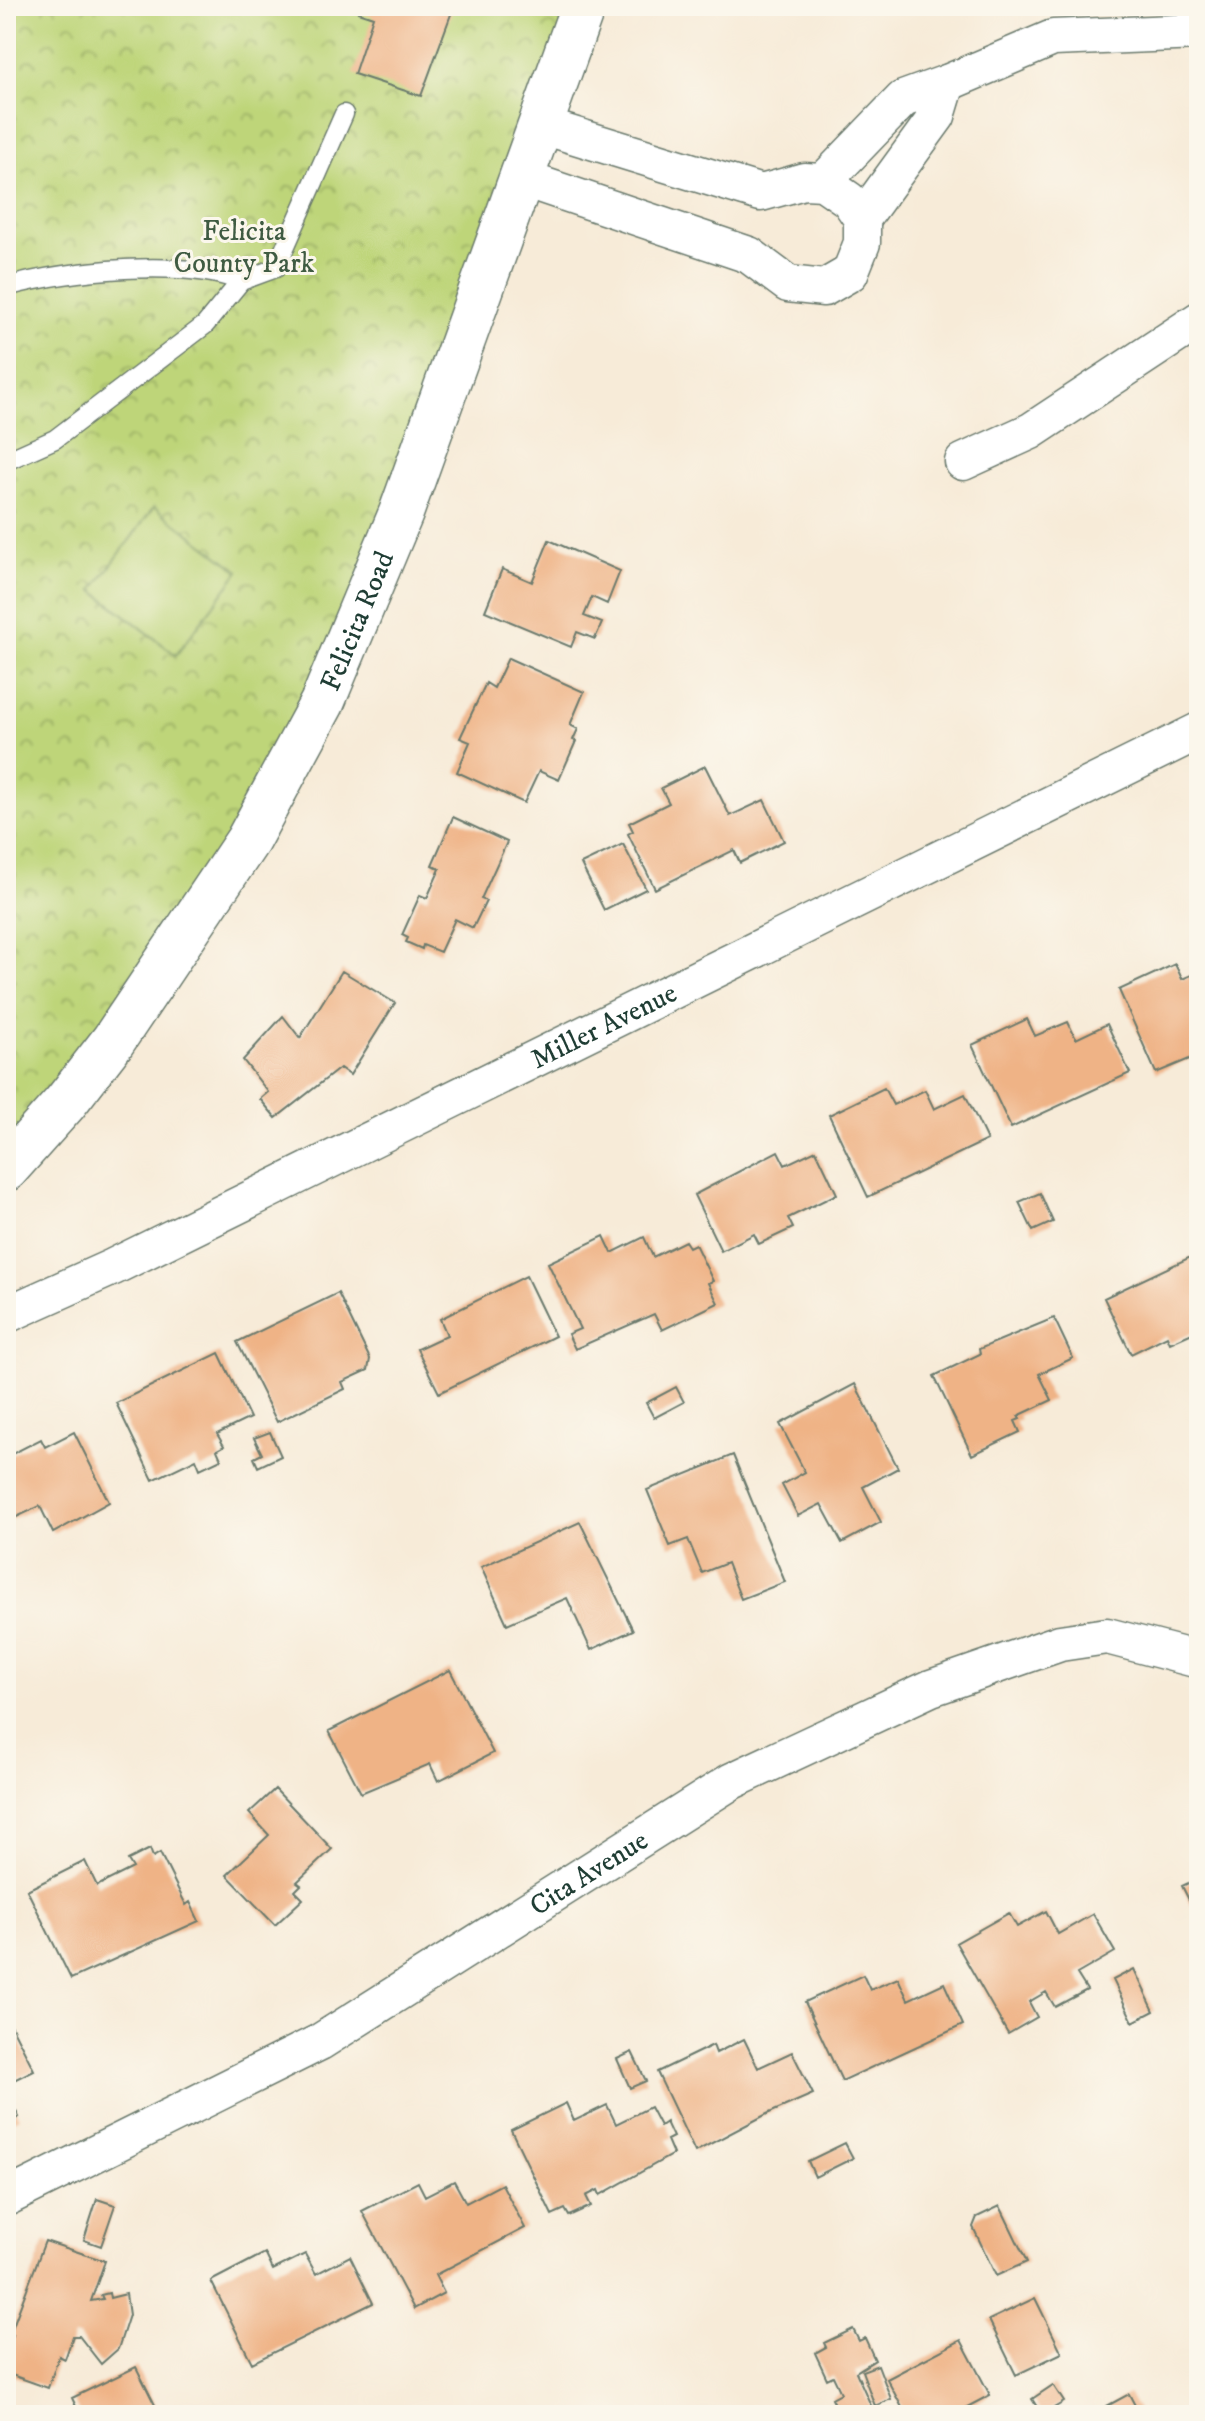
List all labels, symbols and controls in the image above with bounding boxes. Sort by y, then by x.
park label: Felicita County Park [174,214,315,281]
street label: Felicita Road [313,546,402,696]
street label: Miller Avenue [525,976,683,1077]
street label: Cita Avenue [523,1823,655,1924]

